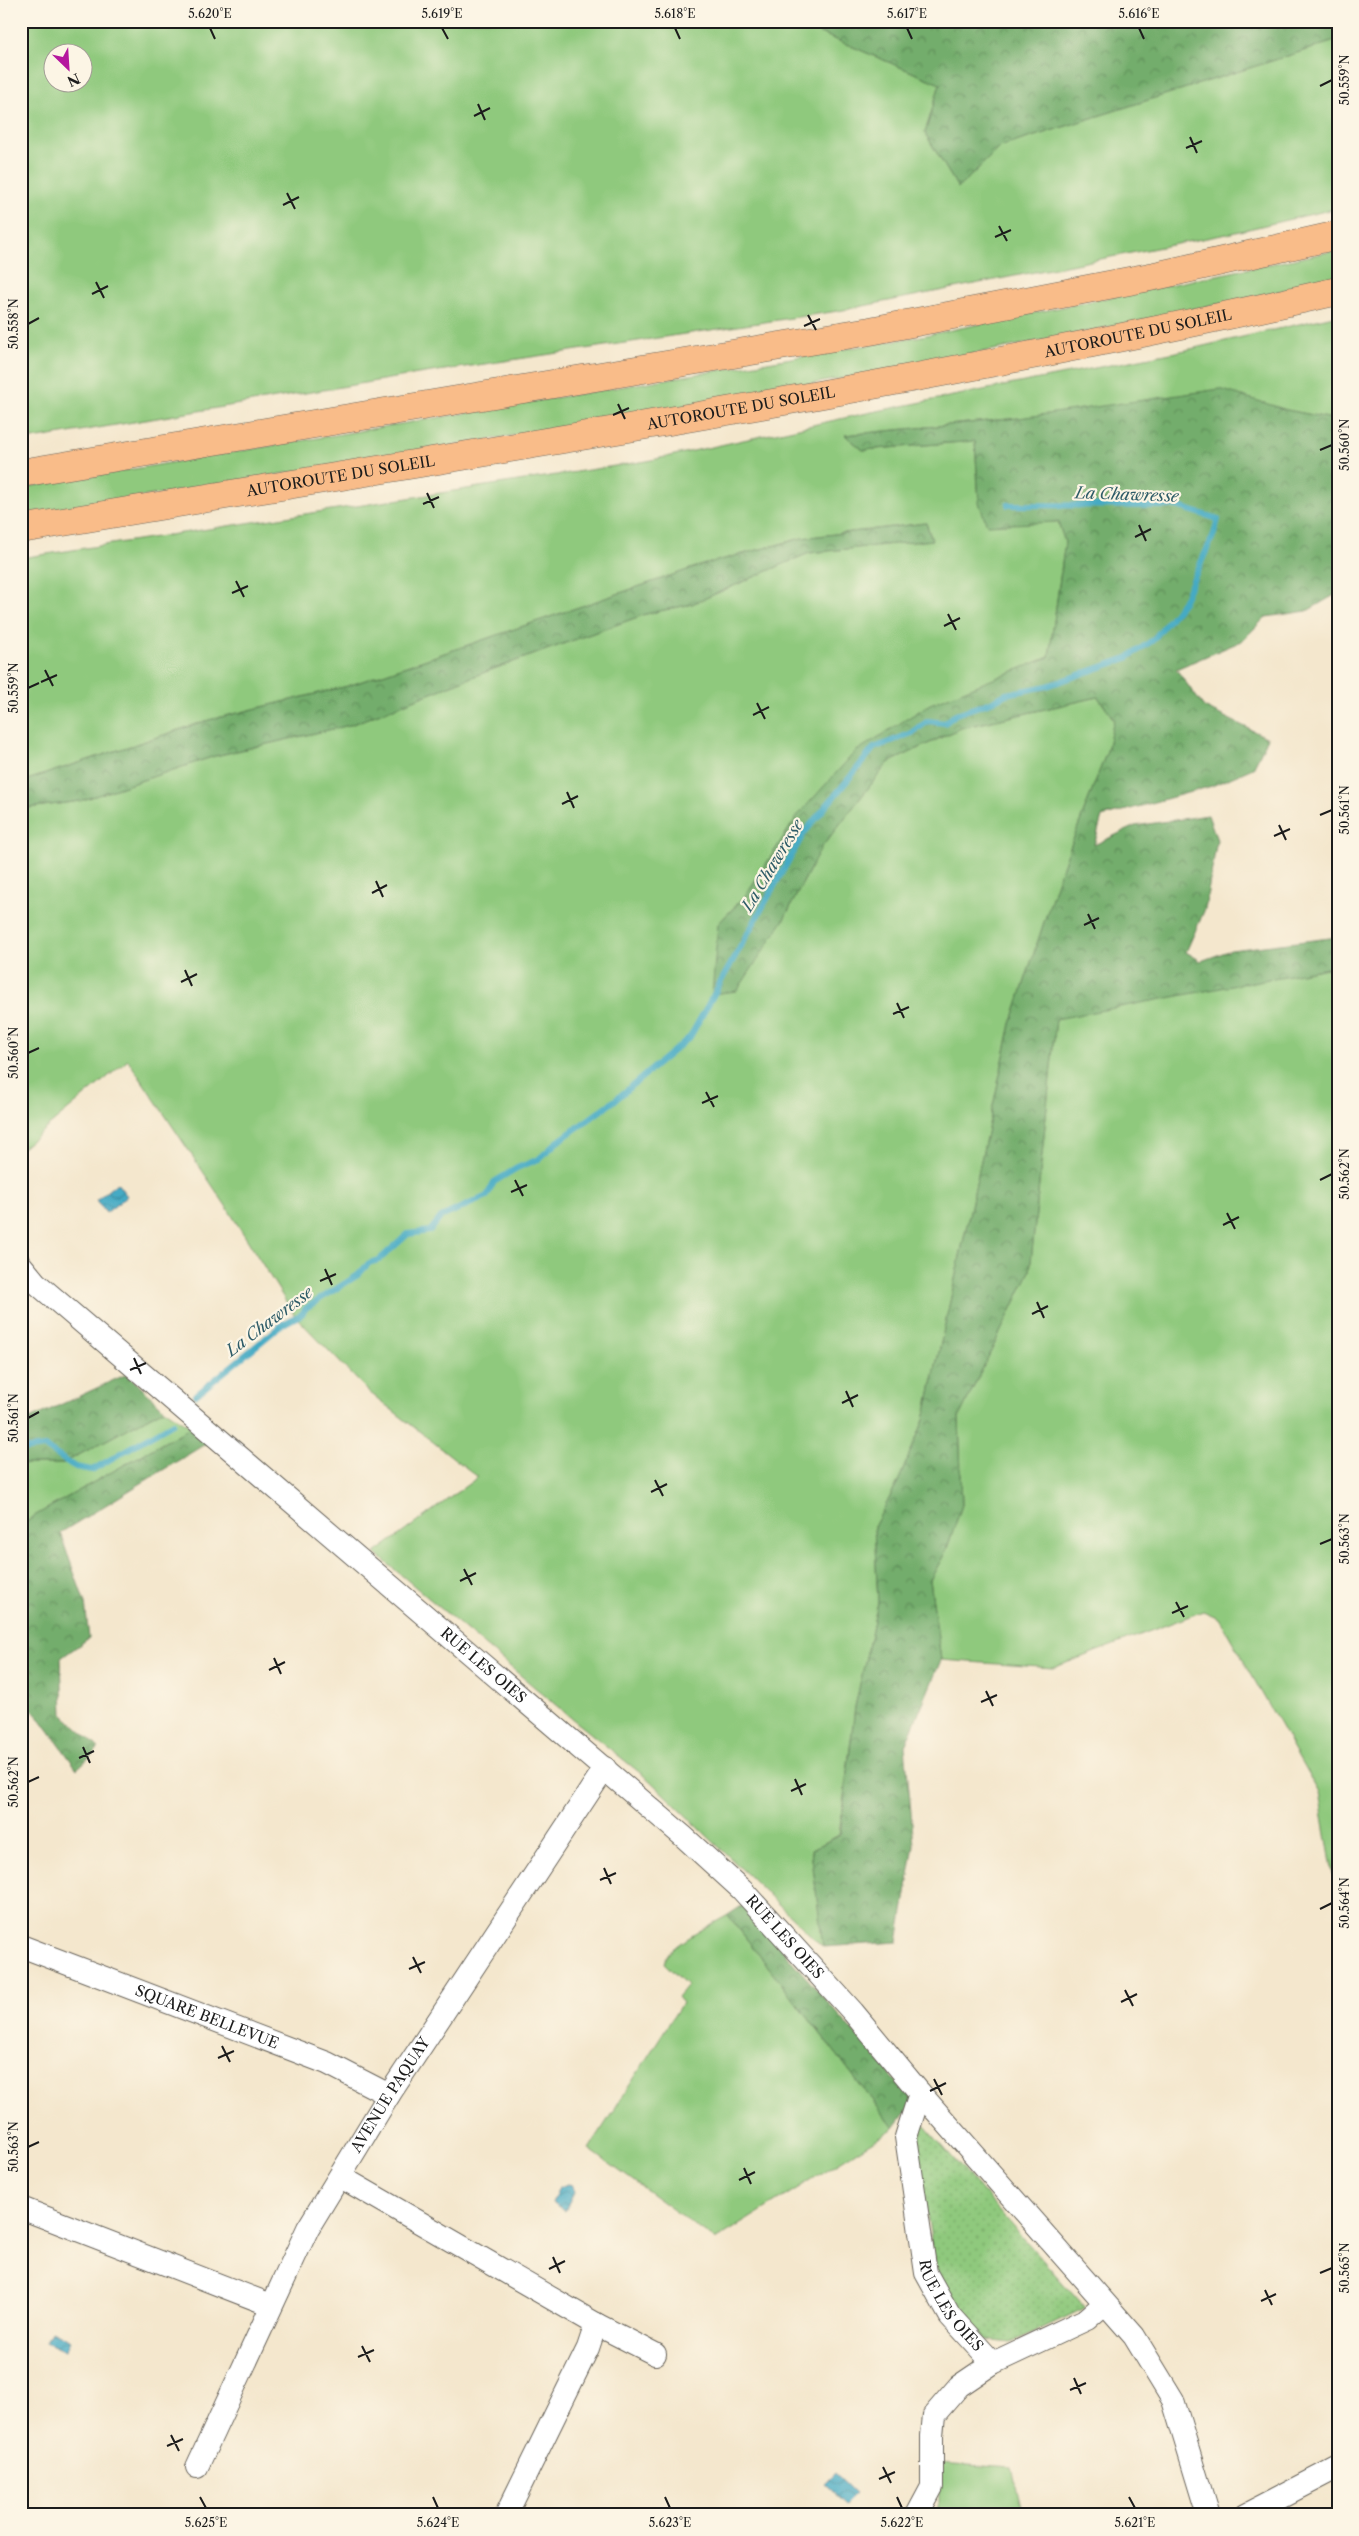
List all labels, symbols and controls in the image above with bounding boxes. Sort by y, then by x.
text: 5.620°E [188,6,232,21]
text: 5.619°E [421,6,463,21]
text: 5.618°E [654,6,696,21]
text: 5.617°E [887,6,927,21]
text: 5.616°E [1119,6,1159,21]
north arrow [42,42,92,92]
text: 50.559°N [1337,54,1352,106]
text: N [64,69,83,91]
text: 50.558°N [6,298,21,350]
street label: AUTOROUTE DU SOLEIL [1042,305,1233,362]
street label: AUTOROUTE DU SOLEIL [644,382,837,434]
text: 50.560°N [1337,419,1352,471]
street label: AUTOROUTE DU SOLEIL [244,451,436,501]
water label: La Chawresse [1073,482,1180,506]
text: 50.559°N [6,662,21,714]
text: 50.561°N [1337,785,1352,835]
water label: La Chawresse [736,814,808,916]
text: 50.560°N [6,1027,21,1079]
text: 50.562°N [1337,1148,1352,1200]
water label: La Chawresse [220,1281,317,1361]
text: 50.561°N [6,1393,21,1443]
text: 50.563°N [1337,1513,1352,1565]
street label: RUE LES OIES [437,1623,531,1707]
text: 50.562°N [6,1756,21,1808]
text: 50.564°N [1337,1877,1352,1929]
street label: RUE LES OIES [742,1891,828,1983]
street label: SQUARE BELLEVUE [132,1981,282,2053]
street label: AVENUE PAQUAY [346,2033,434,2157]
text: 50.563°N [6,2121,21,2173]
text: 50.565°N [1337,2242,1352,2294]
street label: RUE LES OIES [915,2258,988,2355]
text: 5.625°E [185,2515,227,2530]
text: 5.624°E [417,2515,459,2530]
text: 5.623°E [649,2515,691,2530]
text: 5.622°E [881,2515,923,2530]
text: 5.621°E [1115,2515,1155,2530]

